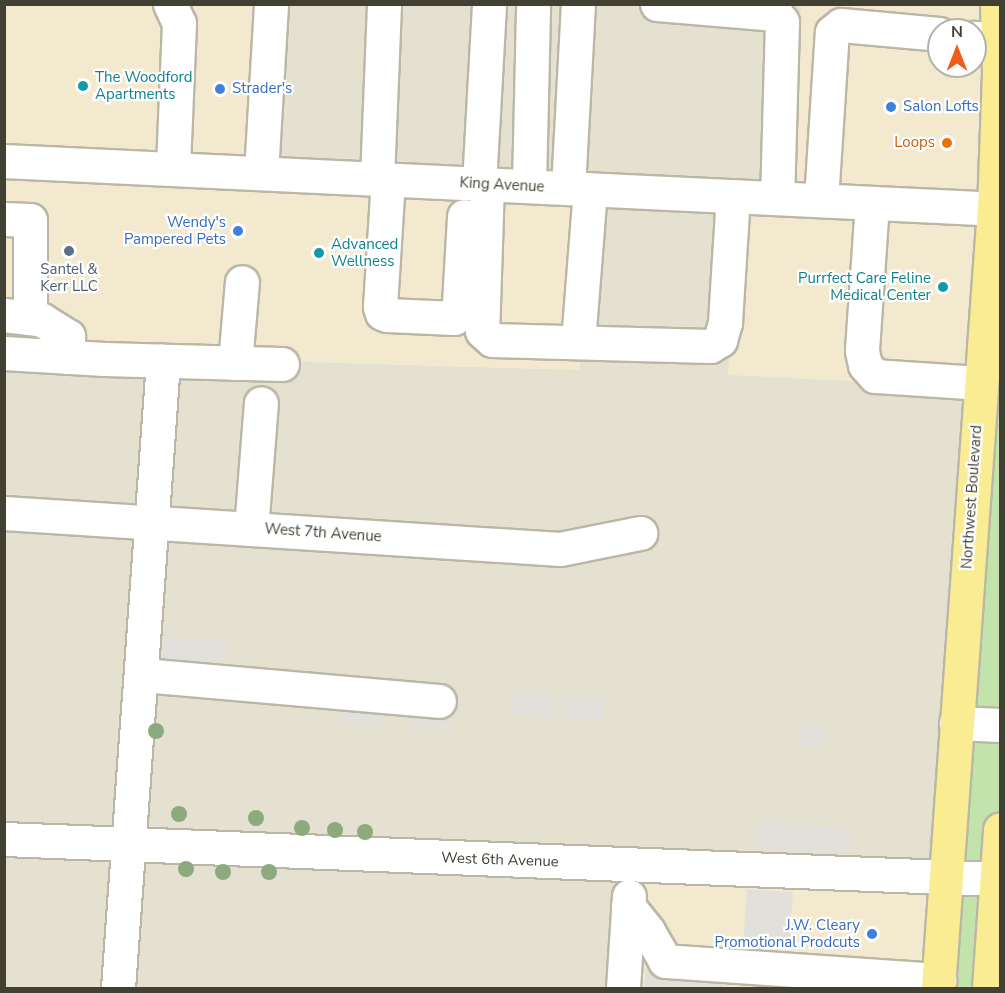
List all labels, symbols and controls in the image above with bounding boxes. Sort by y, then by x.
north arrow [927,18,987,78]
text: N [951,21,963,43]
place label: The Woodford Apartments [95,68,193,103]
marker: The Woodford Apartments [76,79,90,93]
place label: Strader's [232,80,292,98]
marker: Strader's [213,82,227,96]
place label: Salon Lofts [903,98,979,116]
marker: Salon Lofts [884,100,898,114]
place label: Loops [894,134,935,152]
marker: Loops [940,136,954,150]
street label: King Avenue [459,174,545,196]
place label: Wendy's Pampered Pets [124,213,226,248]
marker: Wendy's Pampered Pets [231,224,245,238]
place label: Advanced Wellness [331,235,398,270]
marker: Santel & Kerr LLC [62,244,76,258]
marker: Advanced Wellness [312,246,326,260]
place label: Santel & Kerr LLC [40,260,98,295]
place label: Purrfect Care Feline Medical Center [798,269,931,304]
marker: Purrfect Care Feline Medical Center [936,280,950,294]
street label: Northwest Boulevard [958,424,986,570]
street label: West 7th Avenue [264,520,382,546]
street label: West 6th Avenue [441,849,559,871]
place label: J.W. Cleary Promotional Prodcuts [715,916,860,951]
marker: J.W. Cleary Promotional Prodcuts [865,927,879,941]

